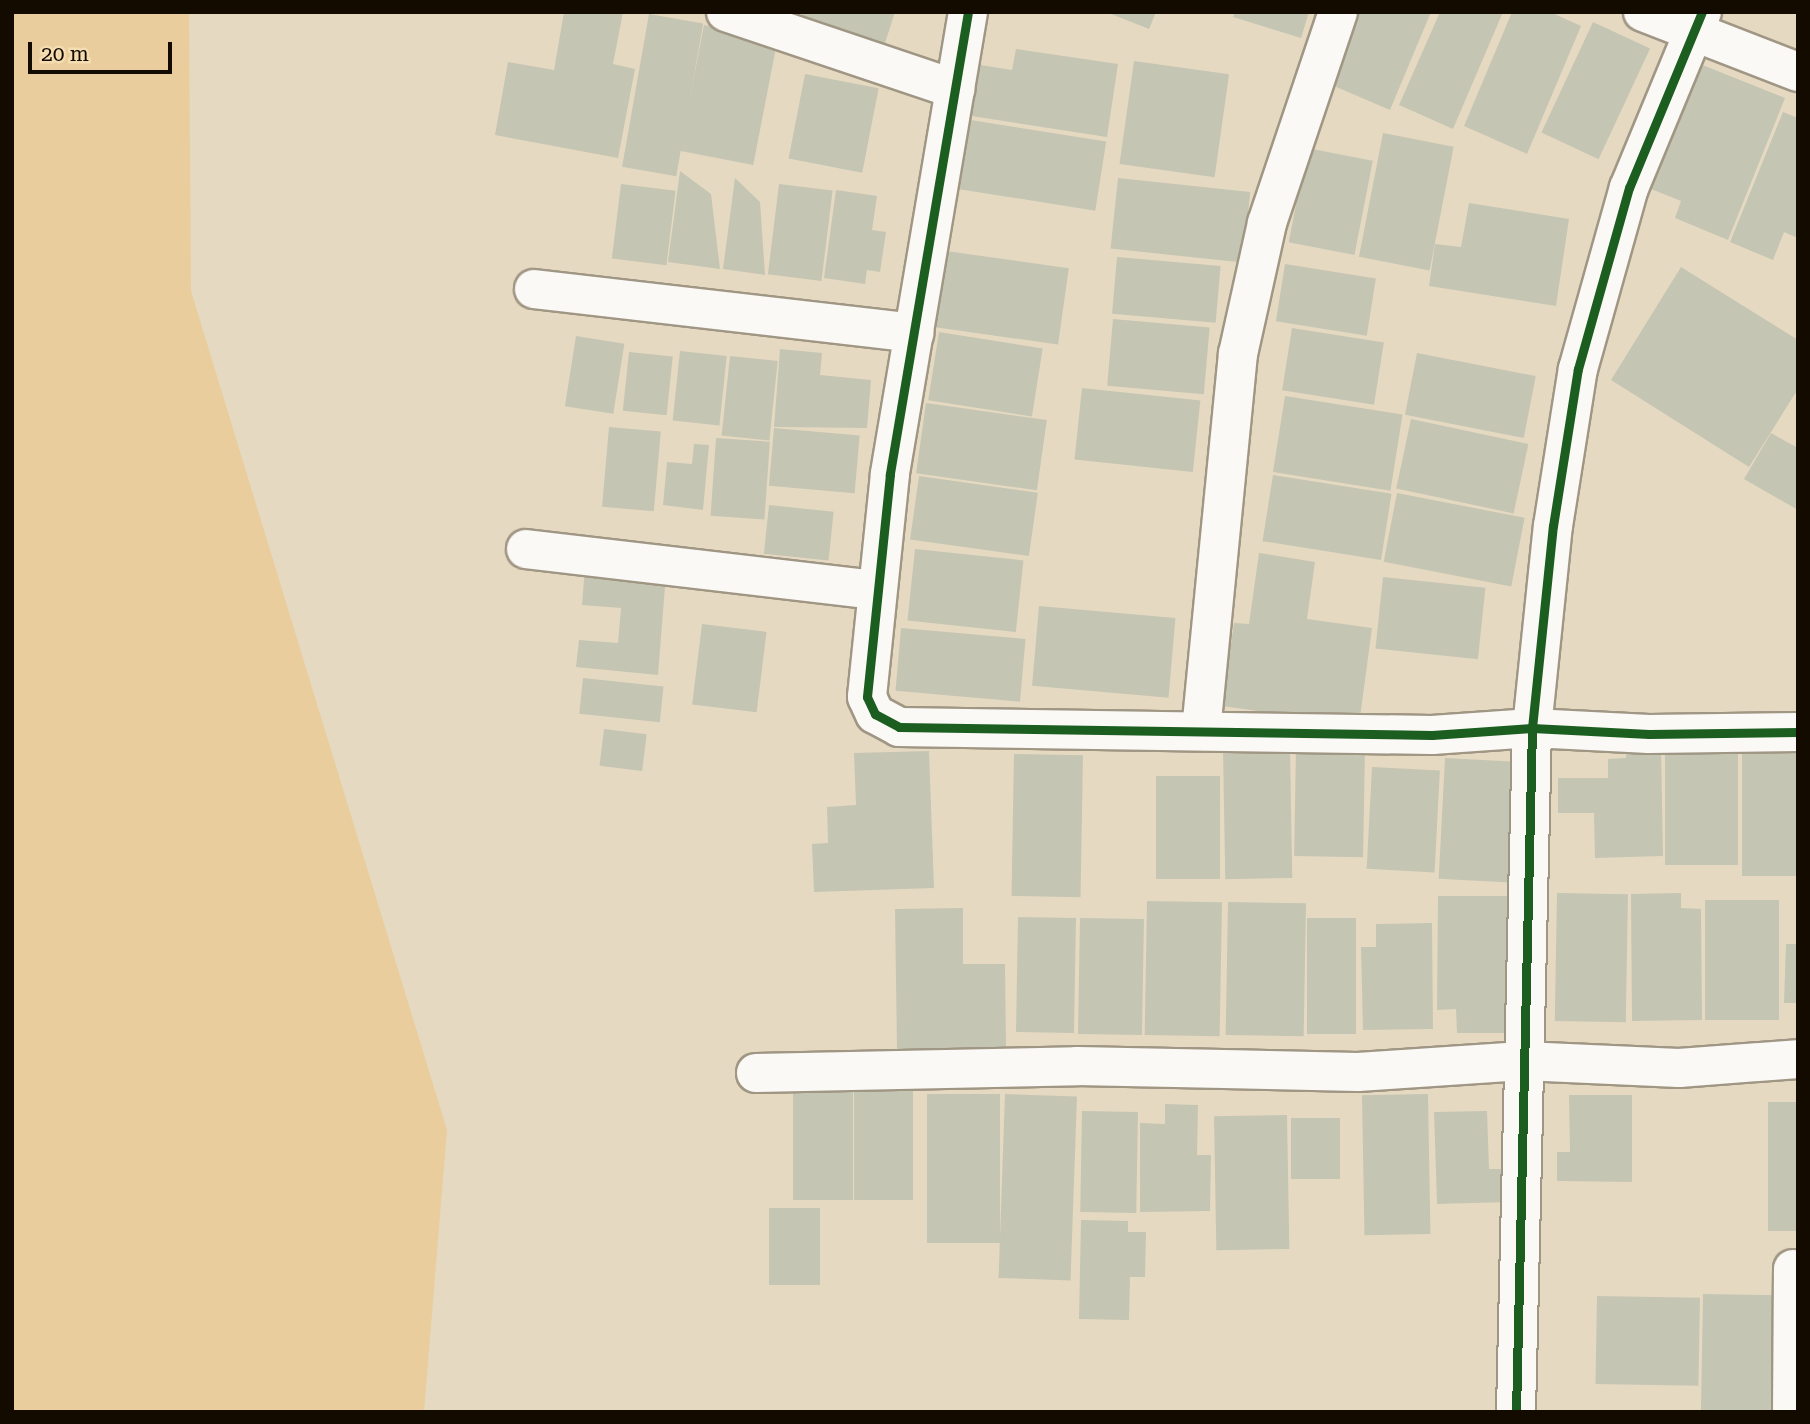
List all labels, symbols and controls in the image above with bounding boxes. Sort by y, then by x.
scale bar [32,28,175,72]
text: 20 m [41,42,89,66]

